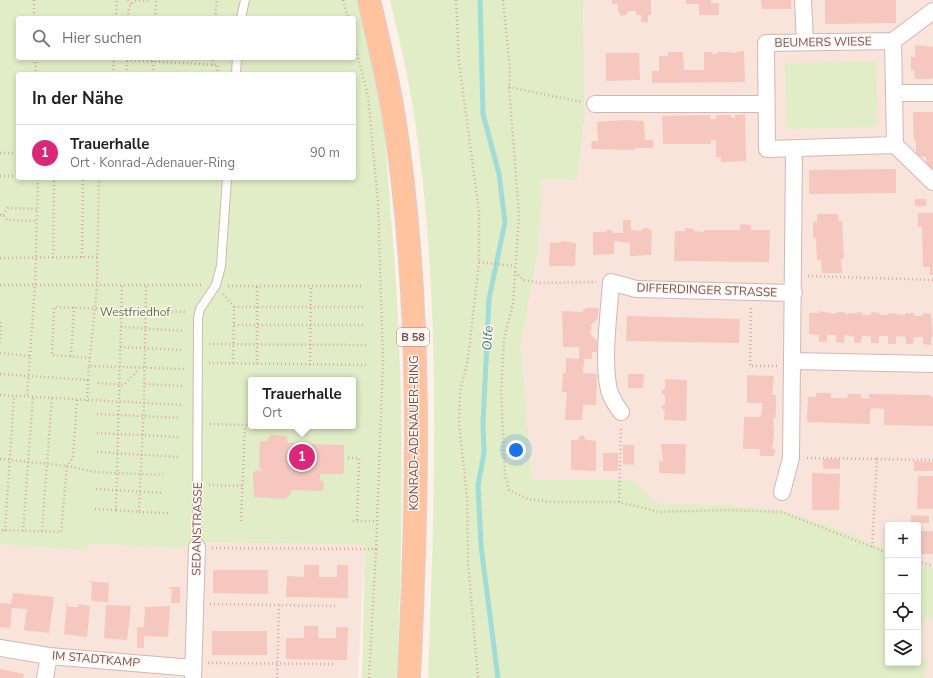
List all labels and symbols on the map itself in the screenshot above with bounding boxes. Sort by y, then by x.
street label: BEUMERS WIESE [774,33,872,51]
street label: DIFFERDINGER STRASSE [636,280,778,300]
park label: Westfriedhof [100,304,171,320]
water label: Olfe [478,325,498,351]
road number: B 58 [397,328,429,346]
street label: KONRAD-ADENAUER-RING [406,355,422,511]
your location [506,440,526,460]
pin: 1 [289,442,315,472]
street label: SEDANSTRASSE [188,482,206,576]
street label: IM STADTKAMP [51,647,141,671]

